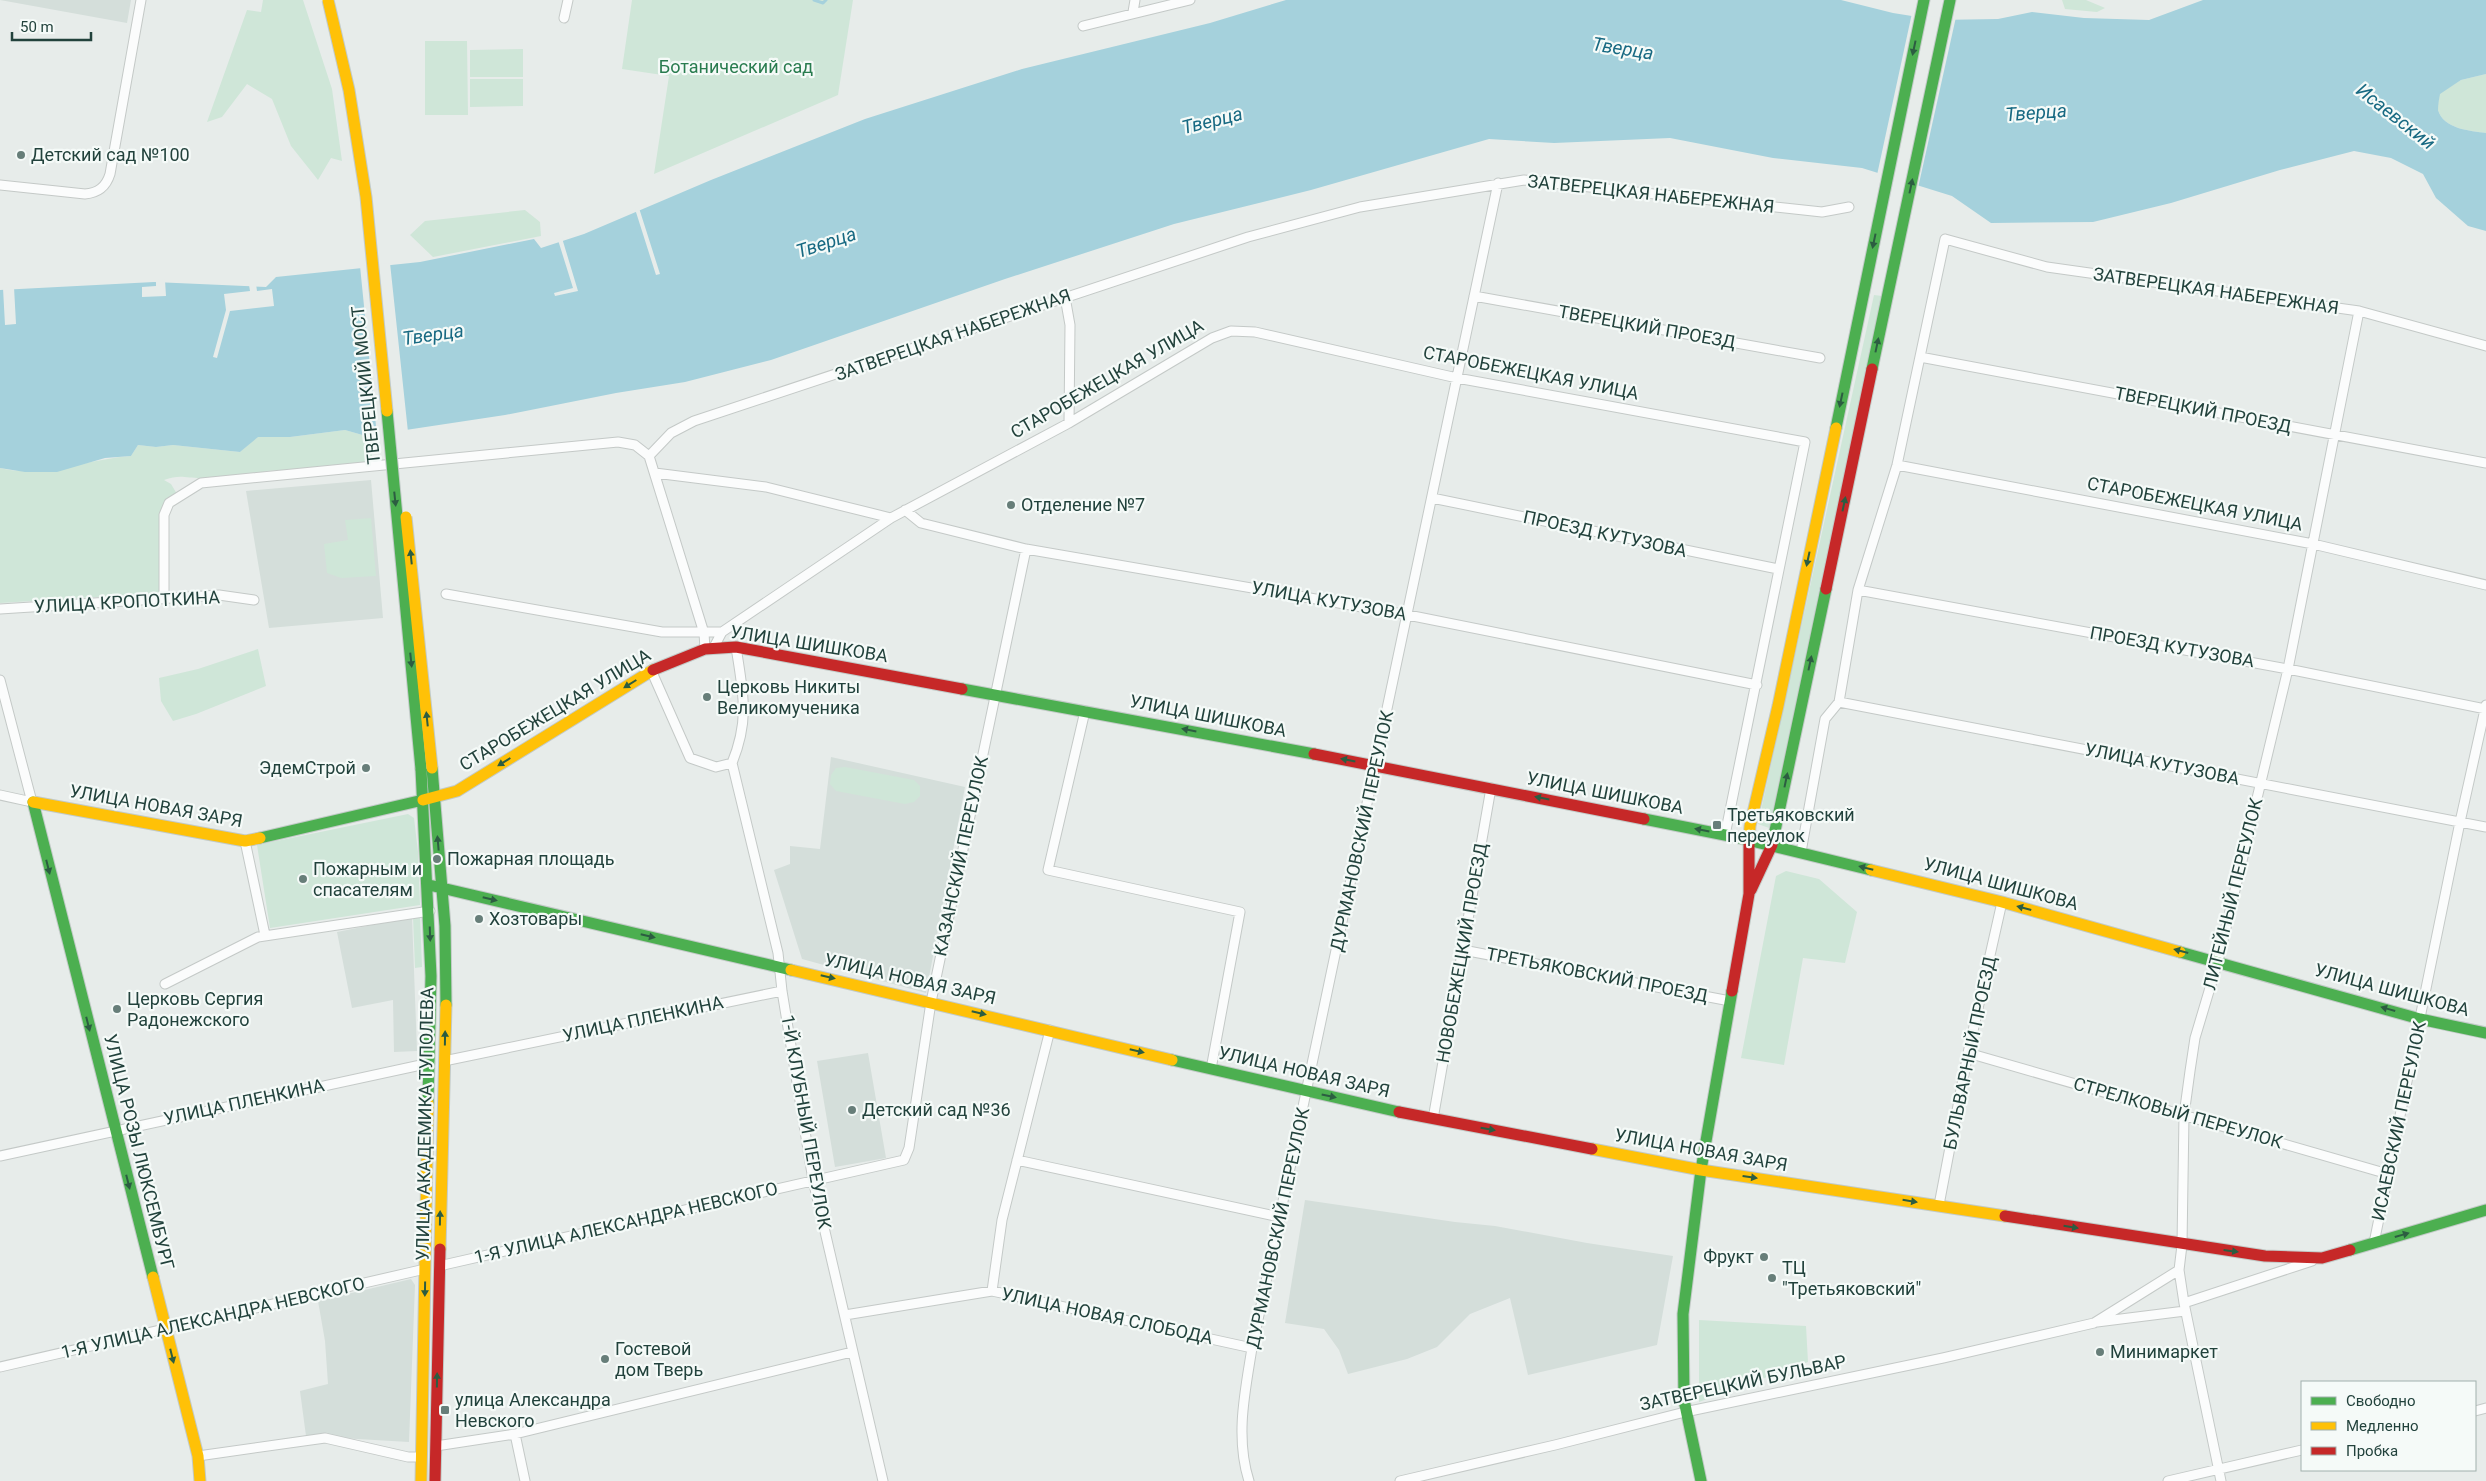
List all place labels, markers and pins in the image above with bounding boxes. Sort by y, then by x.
place label: Детский сад №100 [31,144,190,165]
marker: Детский сад №100 [15,149,27,161]
place label: Отделение №7 [1021,494,1145,515]
marker: Отделение №7 [1005,499,1017,511]
place label: Церковь Никиты Великомученика [717,676,860,718]
marker: Церковь Никиты Великомученика [701,691,713,703]
place label: ЭдемСтрой [259,757,356,778]
marker: ЭдемСтрой [360,762,372,774]
place label: Третьяковский переулок [1727,804,1855,846]
marker: Третьяковский переулок [1711,819,1723,831]
place label: Пожарная площадь [447,848,615,869]
marker: Пожарная площадь [431,853,443,865]
place label: Пожарным и спасателям [313,858,422,900]
marker: Пожарным и спасателям [297,873,309,885]
place label: Хозтовары [489,908,582,929]
marker: Хозтовары [473,913,485,925]
place label: Церковь Сергия Радонежского [127,988,263,1030]
marker: Церковь Сергия Радонежского [111,1003,123,1015]
place label: Детский сад №36 [862,1099,1011,1120]
marker: Детский сад №36 [846,1104,858,1116]
place label: Фрукт [1703,1246,1754,1267]
marker: Фрукт [1758,1251,1770,1263]
place label: ТЦ "Третьяковский" [1782,1257,1921,1299]
marker: ТЦ "Третьяковский" [1766,1272,1778,1284]
place label: Гостевой дом Тверь [615,1338,703,1380]
place label: Минимаркет [2110,1341,2218,1362]
marker: Минимаркет [2094,1346,2106,1358]
marker: Гостевой дом Тверь [599,1353,611,1365]
place label: улица Александра Невского [455,1389,611,1431]
marker: улица Александра Невского [439,1404,451,1416]

